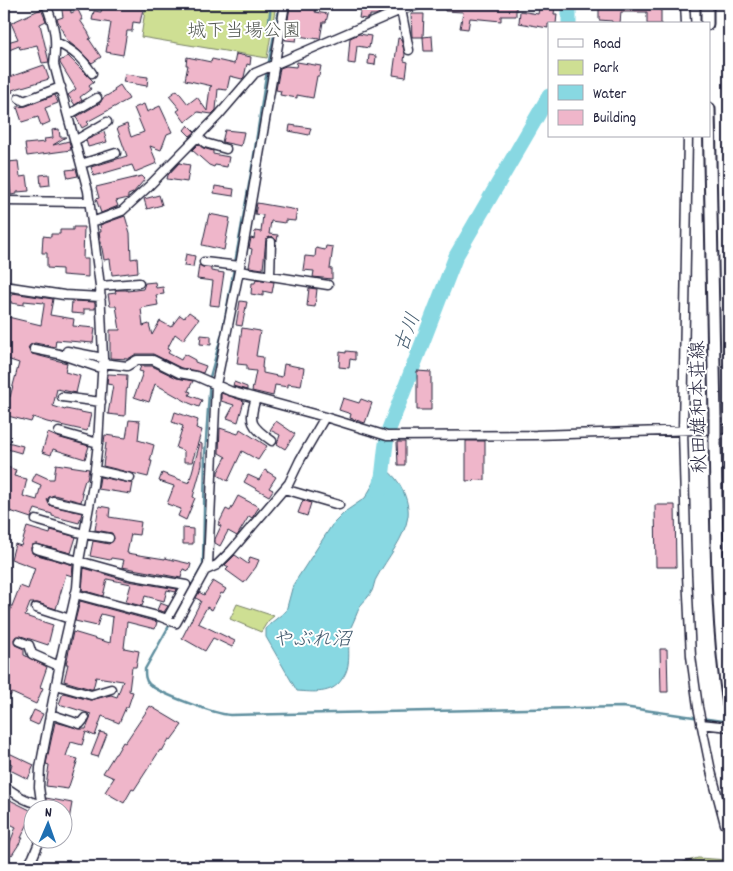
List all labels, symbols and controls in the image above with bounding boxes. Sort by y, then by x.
park label: 城下当場公園 [187,19,301,46]
legend [548,22,710,138]
text: Road [593,34,621,56]
text: Park [593,58,619,80]
text: Water [593,84,627,106]
text: Building [593,108,636,130]
water label: 古川 [389,309,429,357]
street label: 秋田雄和本荘線 [686,340,715,474]
water label: やぶれ沼 [272,627,354,655]
north arrow [22,798,72,848]
text: N [45,803,52,823]

